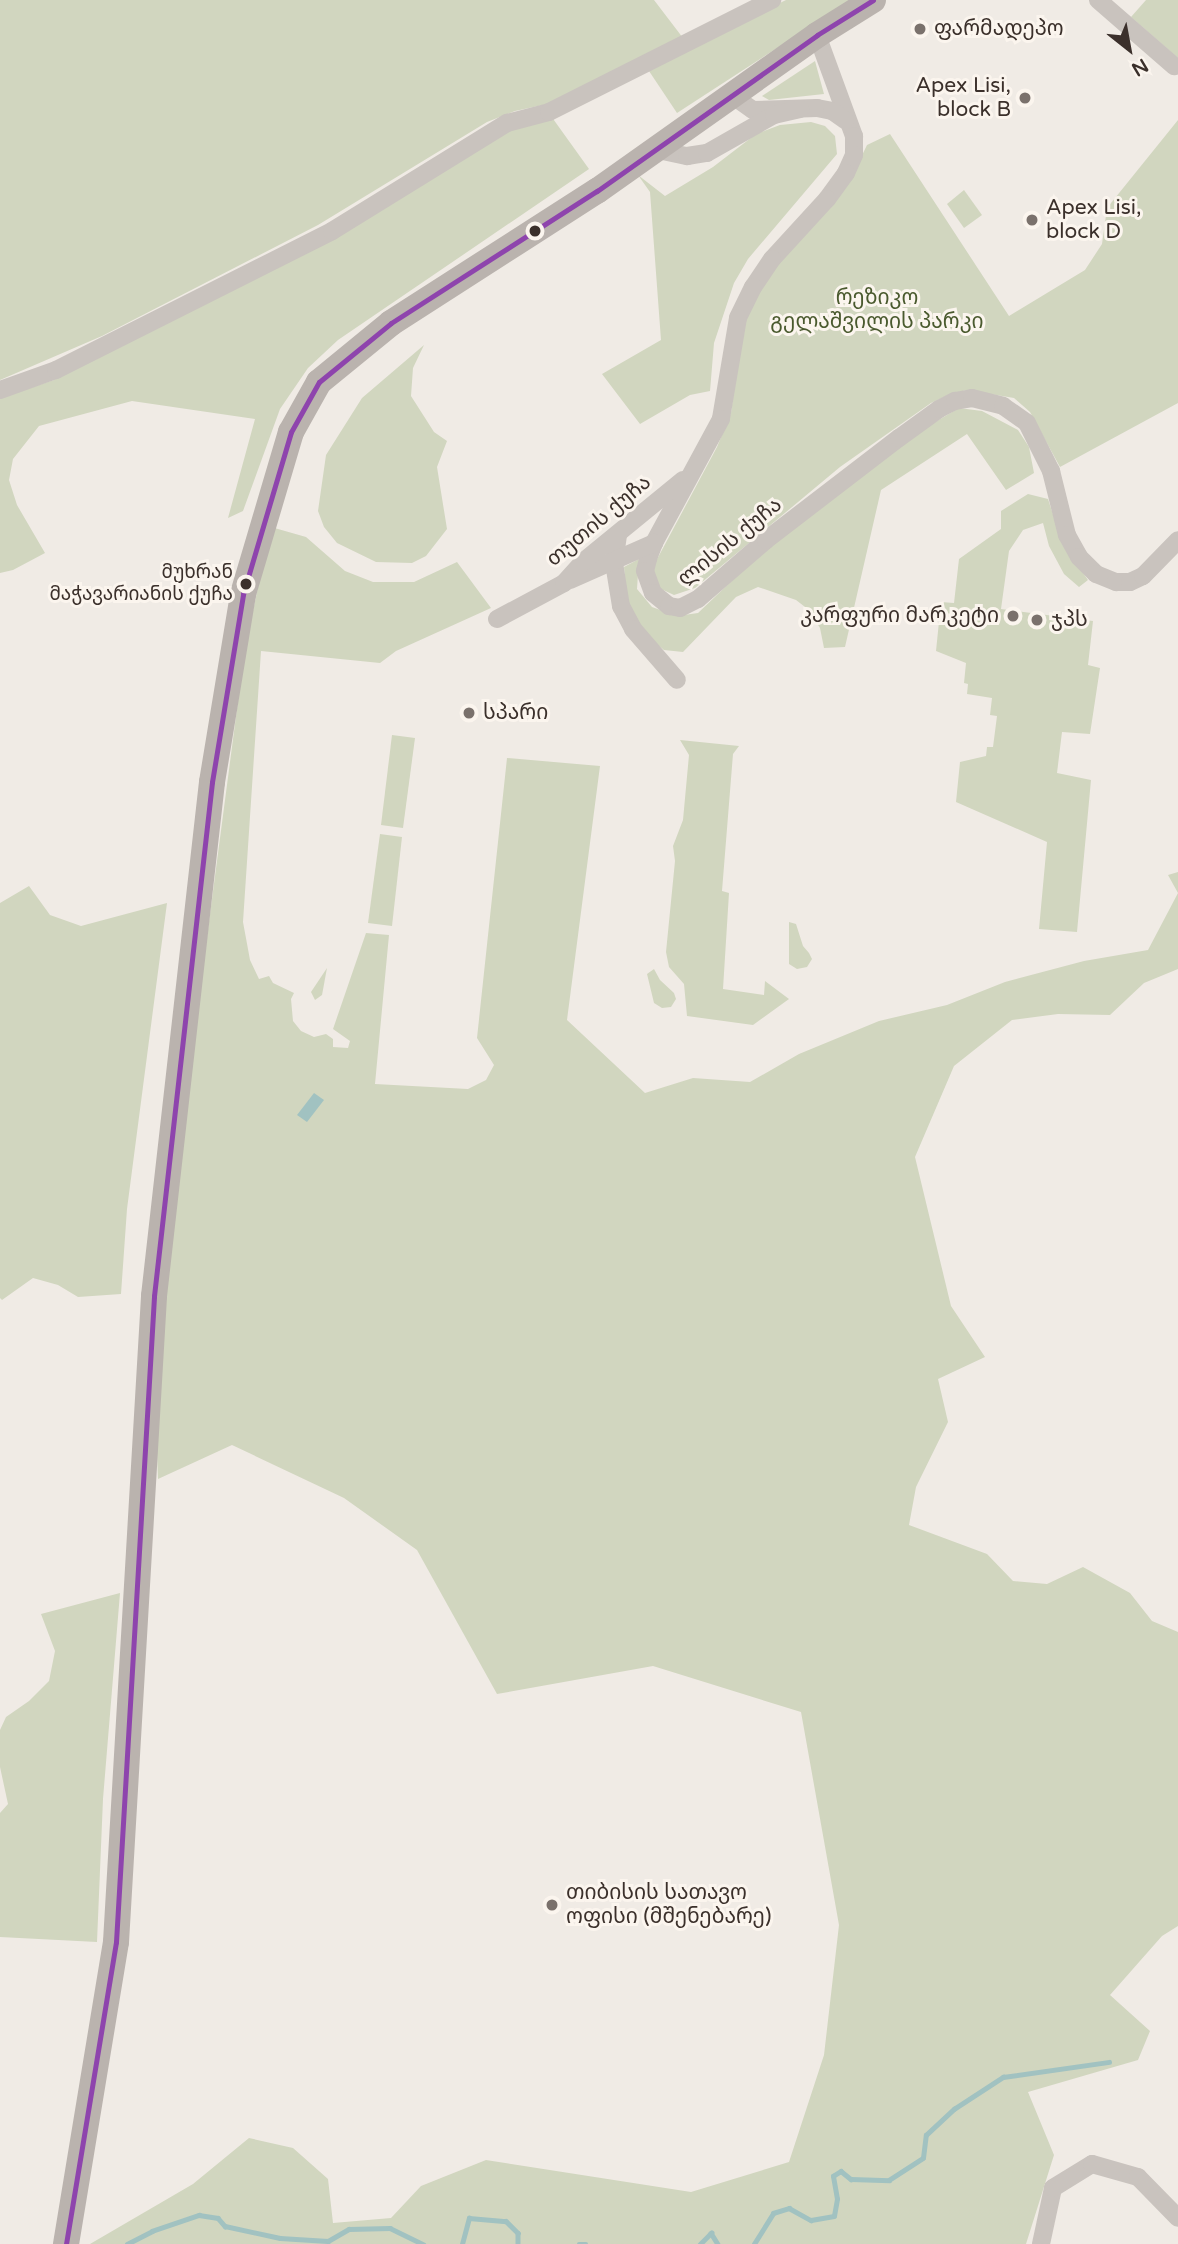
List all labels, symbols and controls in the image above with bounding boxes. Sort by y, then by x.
north arrow [1094,14,1164,84]
place label: ფარმადეპო [934,16,1064,42]
marker: ფარმადეპო [912,21,928,37]
text: N [1128,54,1152,80]
place label: Apex Lisi, block B [916,73,1011,123]
marker: Apex Lisi, block B [1017,90,1033,106]
place label: Apex Lisi, block D [1046,195,1141,245]
marker: Apex Lisi, block D [1024,212,1040,228]
unlabelled marker [528,224,542,238]
park label: რეზიკო გელაშვილის პარკი [770,285,984,335]
street label: თუთის ქუჩა [542,470,656,572]
street label: ლისის ქუჩა [673,492,787,592]
place label: მუხრან მაჭავარიანის ქუჩა [49,562,233,606]
marker: მუხრან მაჭავარიანის ქუჩა [239,577,253,591]
place label: კარფური მარკეტი [800,603,999,629]
place label: ჯპს [1051,607,1088,633]
marker: კარფური მარკეტი [1005,608,1021,624]
marker: ჯპს [1029,612,1045,628]
place label: სპარი [483,700,548,726]
marker: სპარი [461,705,477,721]
place label: თიბისის სათავო ოფისი (მშენებარე) [566,1880,772,1930]
marker: თიბისის სათავო ოფისი (მშენებარე) [544,1897,560,1913]

